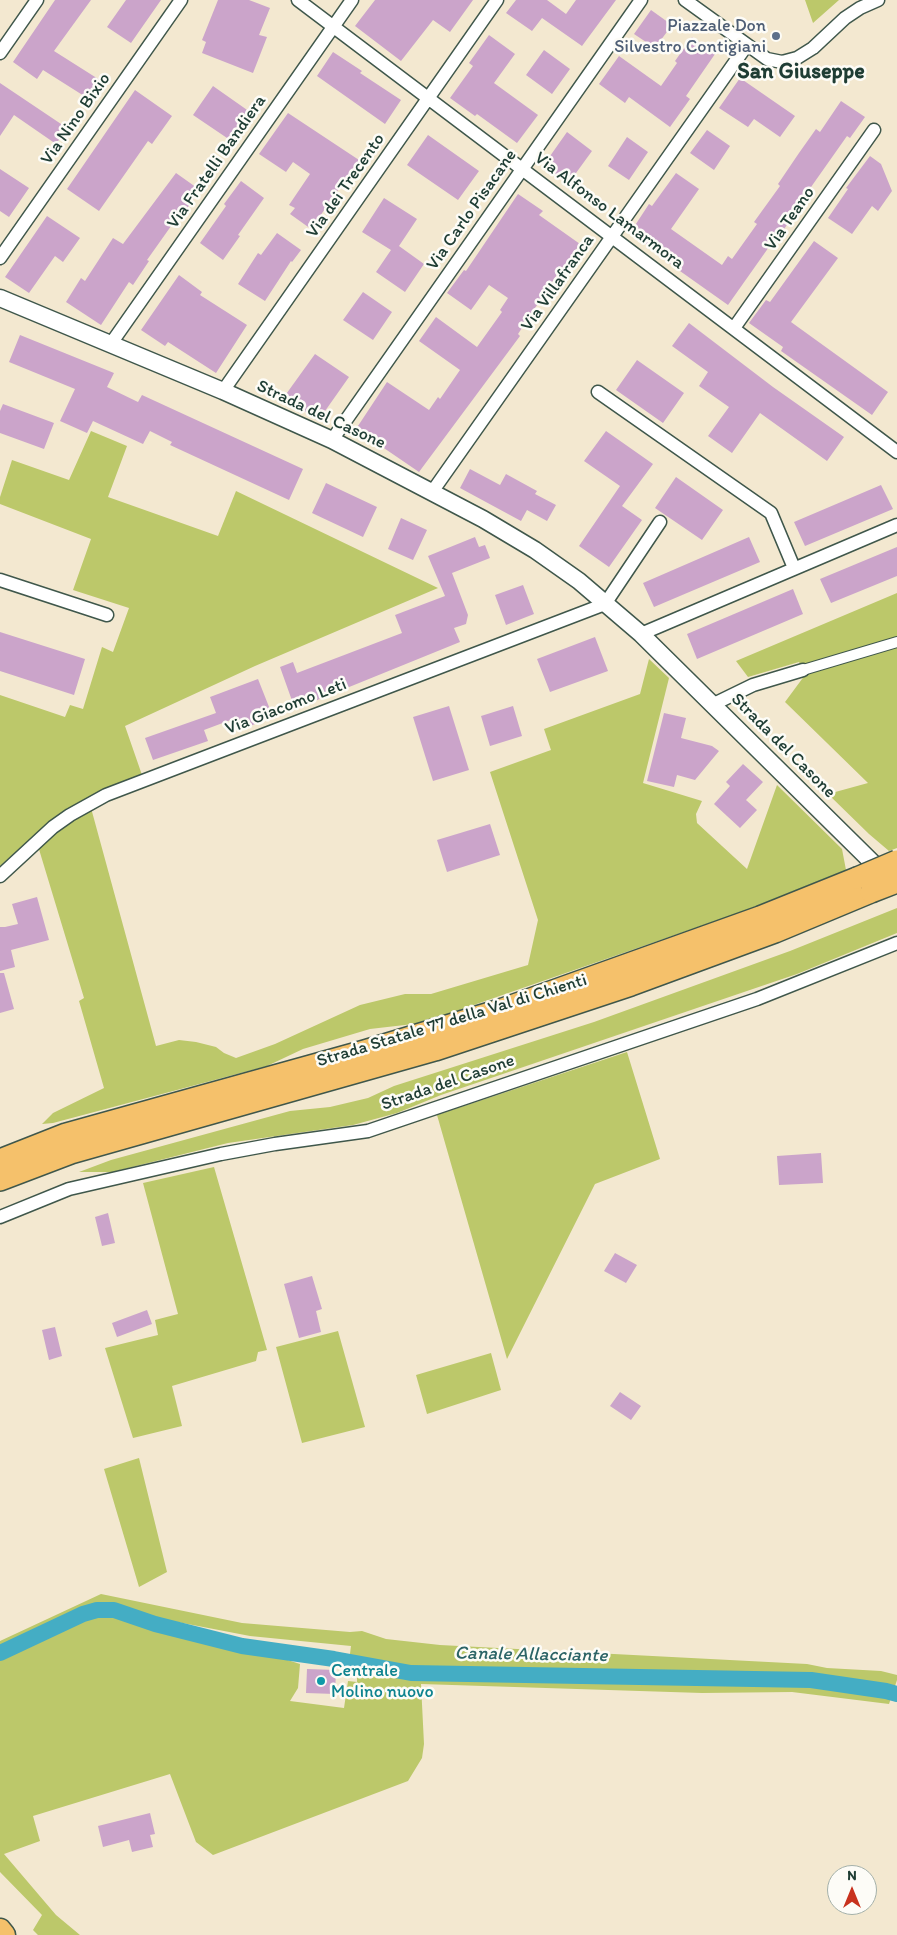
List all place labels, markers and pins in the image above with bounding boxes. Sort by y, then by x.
place label: Piazzale Don Silvestro Contigiani [614,15,766,58]
marker: Piazzale Don Silvestro Contigiani [770,30,782,42]
place label: Centrale Molino nuovo [331,1660,434,1702]
marker: Centrale Molino nuovo [315,1675,327,1687]

